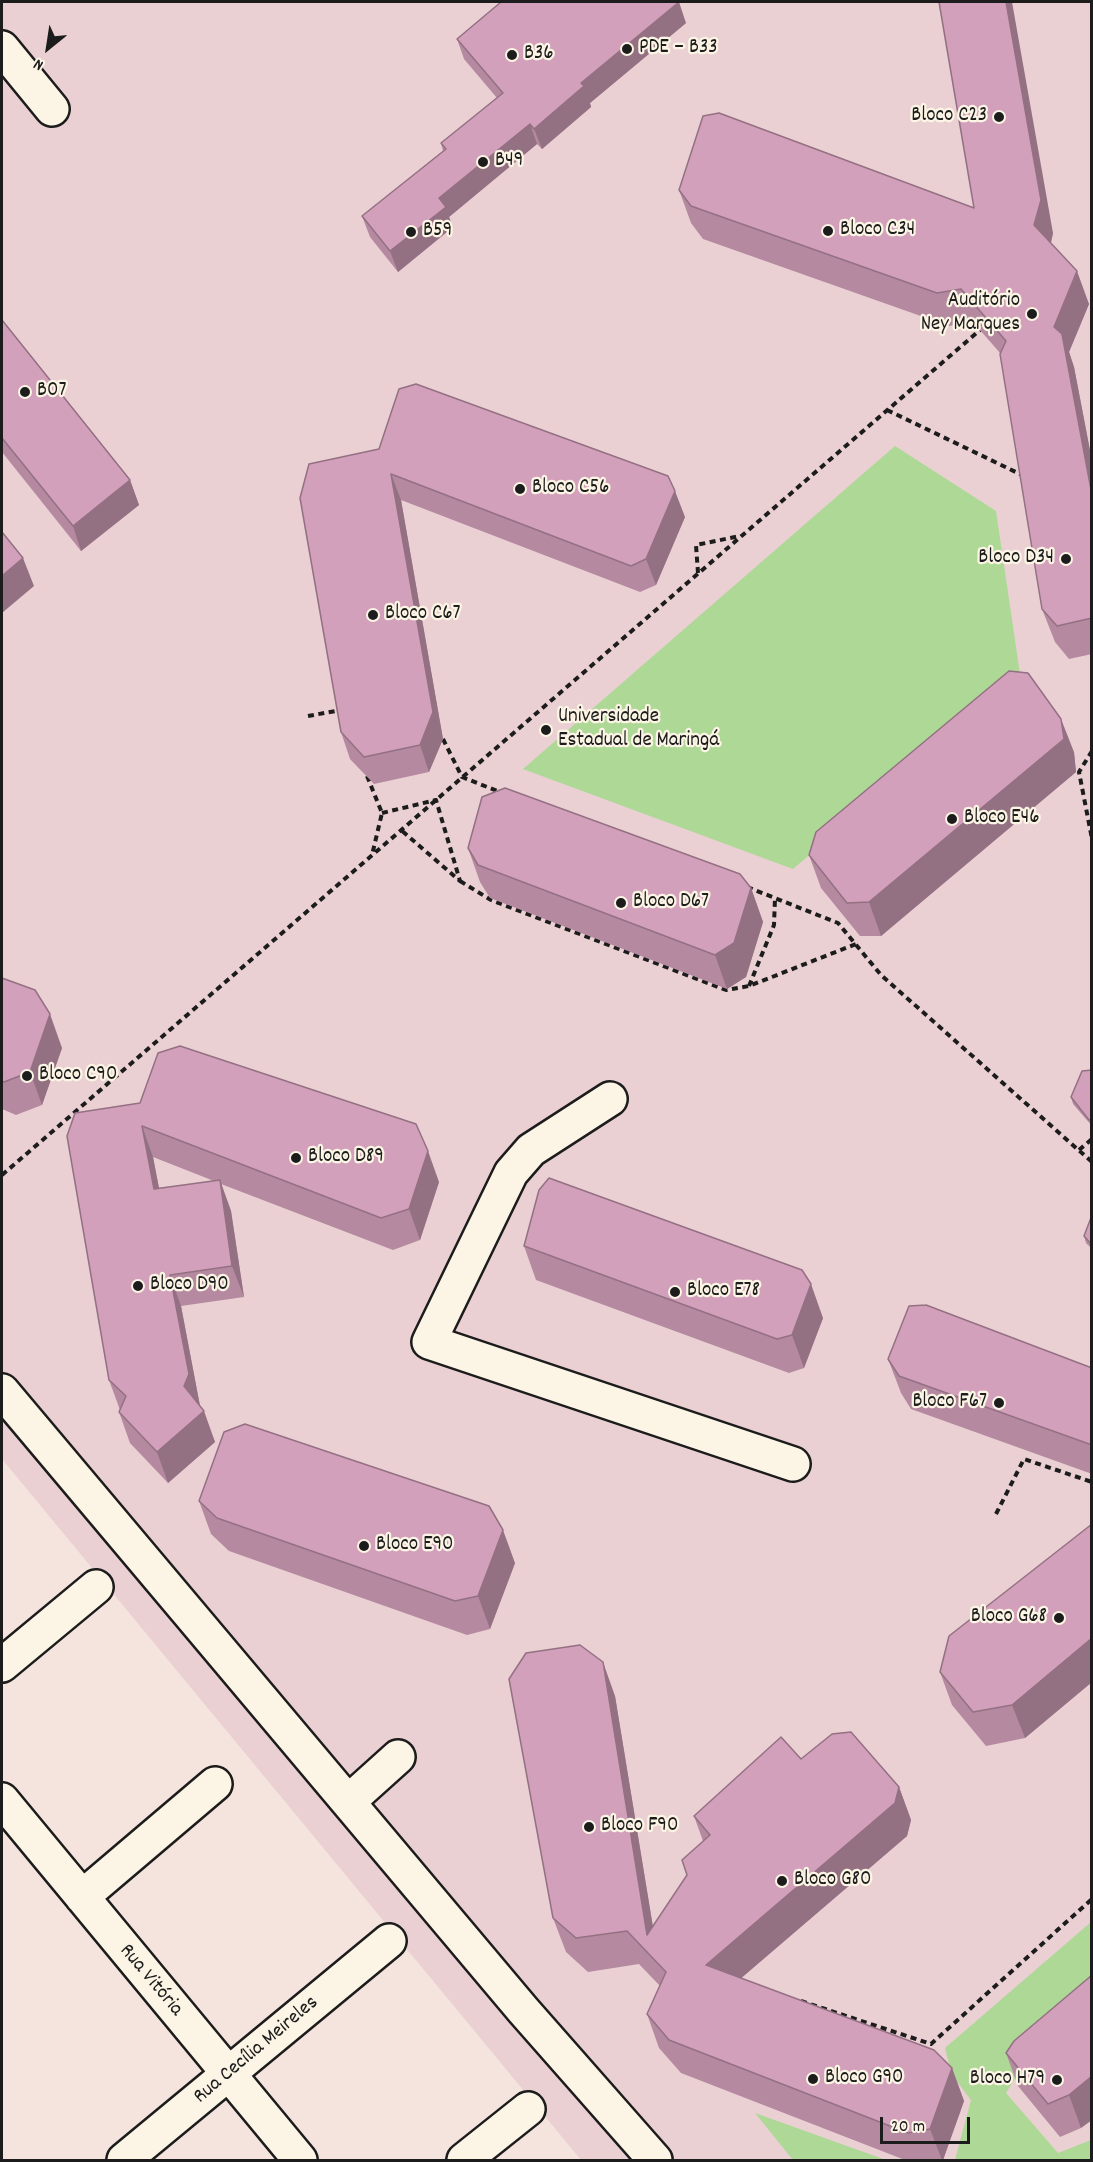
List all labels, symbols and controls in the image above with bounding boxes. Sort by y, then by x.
north arrow [18,18,78,78]
place label: PDE – B33 [639,36,718,62]
place label: B36 [524,42,554,68]
marker: PDE – B33 [620,42,634,56]
marker: B36 [505,48,519,62]
text: N [30,52,48,76]
place label: Bloco C23 [911,104,987,130]
marker: Bloco C23 [992,110,1006,124]
place label: B49 [495,149,523,175]
marker: B49 [476,155,490,169]
place label: Bloco C34 [840,218,915,244]
place label: B59 [423,219,452,245]
marker: Bloco C34 [821,224,835,238]
marker: B59 [404,225,418,239]
place label: Auditório Ney Marques [921,289,1020,339]
marker: Auditório Ney Marques [1025,307,1039,321]
place label: B07 [37,379,66,405]
marker: B07 [18,385,32,399]
place label: Bloco C56 [532,476,609,502]
marker: Bloco C56 [513,482,527,496]
place label: Bloco D34 [978,546,1054,572]
marker: Bloco D34 [1059,552,1073,566]
place label: Bloco C67 [385,602,461,628]
marker: Bloco C67 [366,608,380,622]
place label: Universidade Estadual de Maringá [558,705,720,755]
marker: Universidade Estadual de Maringá [539,723,553,737]
place label: Bloco E46 [964,806,1039,832]
marker: Bloco E46 [945,812,959,826]
place label: Bloco D67 [633,890,709,916]
marker: Bloco D67 [614,896,628,910]
place label: Bloco C90 [39,1063,117,1089]
marker: Bloco C90 [20,1069,34,1083]
place label: Bloco D89 [308,1145,384,1171]
marker: Bloco D89 [289,1151,303,1165]
place label: Bloco D90 [150,1273,229,1299]
marker: Bloco D90 [131,1279,145,1293]
place label: Bloco E78 [687,1279,760,1305]
marker: Bloco E78 [668,1285,682,1299]
place label: Bloco F67 [912,1390,987,1416]
marker: Bloco F67 [992,1396,1006,1410]
place label: Bloco E90 [376,1533,453,1559]
marker: Bloco E90 [357,1539,371,1553]
place label: Bloco G68 [971,1605,1047,1631]
marker: Bloco G68 [1052,1611,1066,1625]
place label: Bloco F90 [601,1814,678,1840]
marker: Bloco F90 [582,1820,596,1834]
place label: Bloco G80 [794,1868,871,1894]
marker: Bloco G80 [775,1874,789,1888]
street label: Rua Vitória [113,1940,187,2022]
street label: Rua Cecília Meireles [190,1992,324,2110]
place label: Bloco G90 [825,2066,904,2092]
place label: Bloco H79 [970,2067,1045,2093]
marker: Bloco G90 [806,2072,820,2086]
marker: Bloco H79 [1050,2073,1064,2087]
scale bar [883,2105,973,2143]
text: 20 m [891,2115,925,2140]

